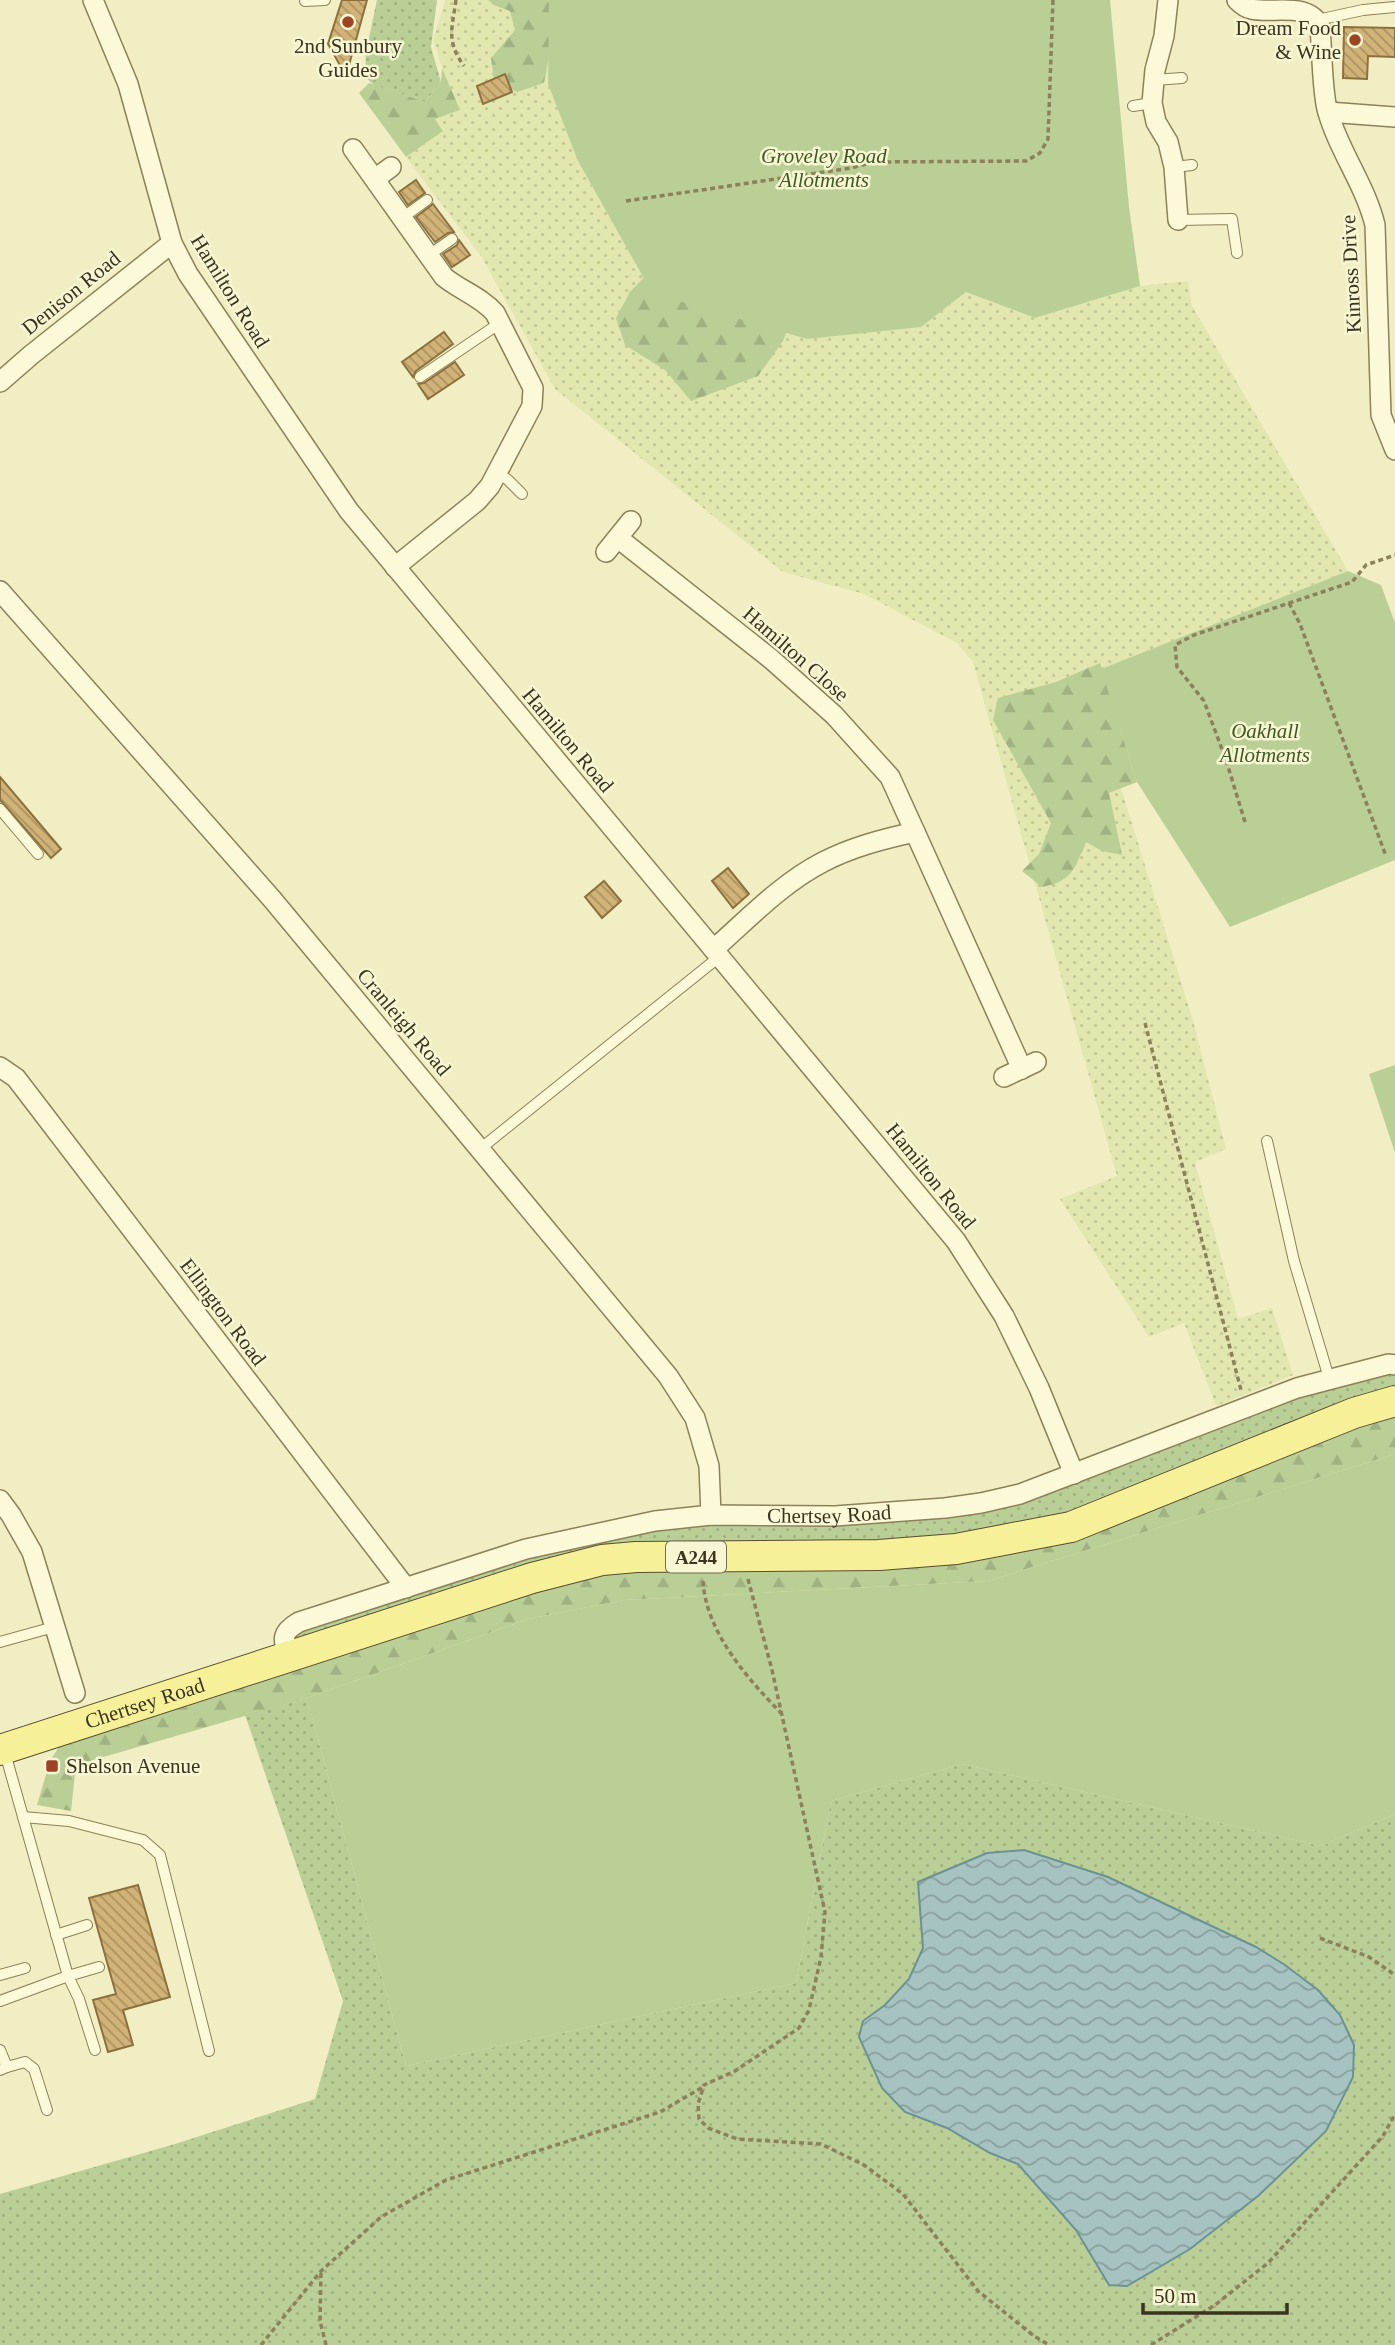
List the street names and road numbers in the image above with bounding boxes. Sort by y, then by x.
street label: Kinross Drive [1336,214,1366,334]
street label: Hamilton Road [186,230,275,352]
street label: Denison Road [17,246,125,340]
street label: Hamilton Close [738,602,854,706]
street label: Hamilton Road [517,683,619,797]
street label: Cranleigh Road [352,964,456,1081]
street label: Hamilton Road [881,1118,981,1234]
street label: Ellington Road [175,1254,271,1371]
street label: Chertsey Road [767,1500,893,1528]
road number: A244 [666,1541,726,1572]
street label: Chertsey Road [82,1673,208,1734]

